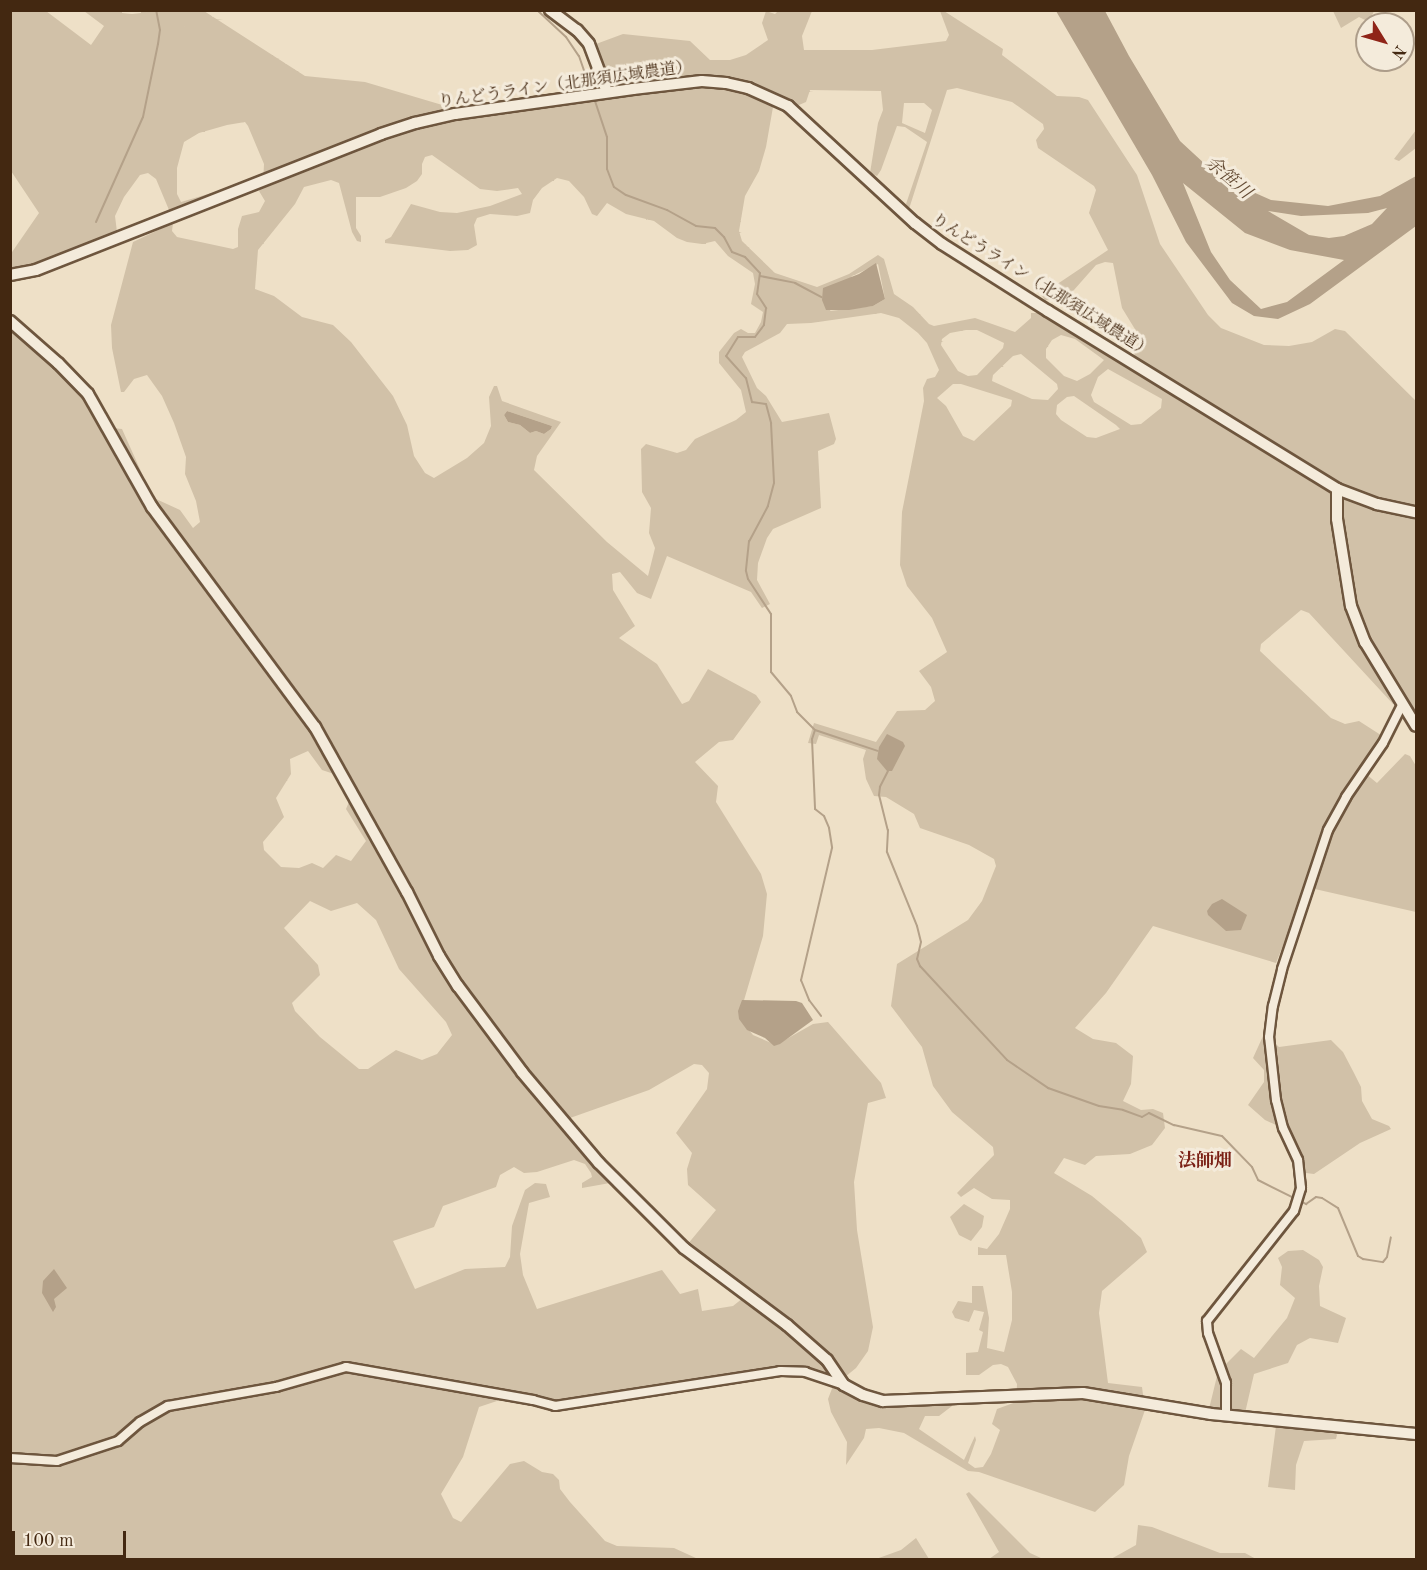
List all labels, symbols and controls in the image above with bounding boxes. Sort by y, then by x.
north arrow [1355,12,1415,72]
text: N [1388,42,1408,61]
street label: りんどうライン（北那須広域農道） [437,58,693,112]
water label: 余笹川 [1201,152,1255,204]
street label: りんどうライン（北那須広域農道） [927,210,1155,362]
district label: 法師畑 [1178,1150,1232,1172]
scale bar [15,1519,129,1557]
text: 100 m [23,1532,74,1550]

